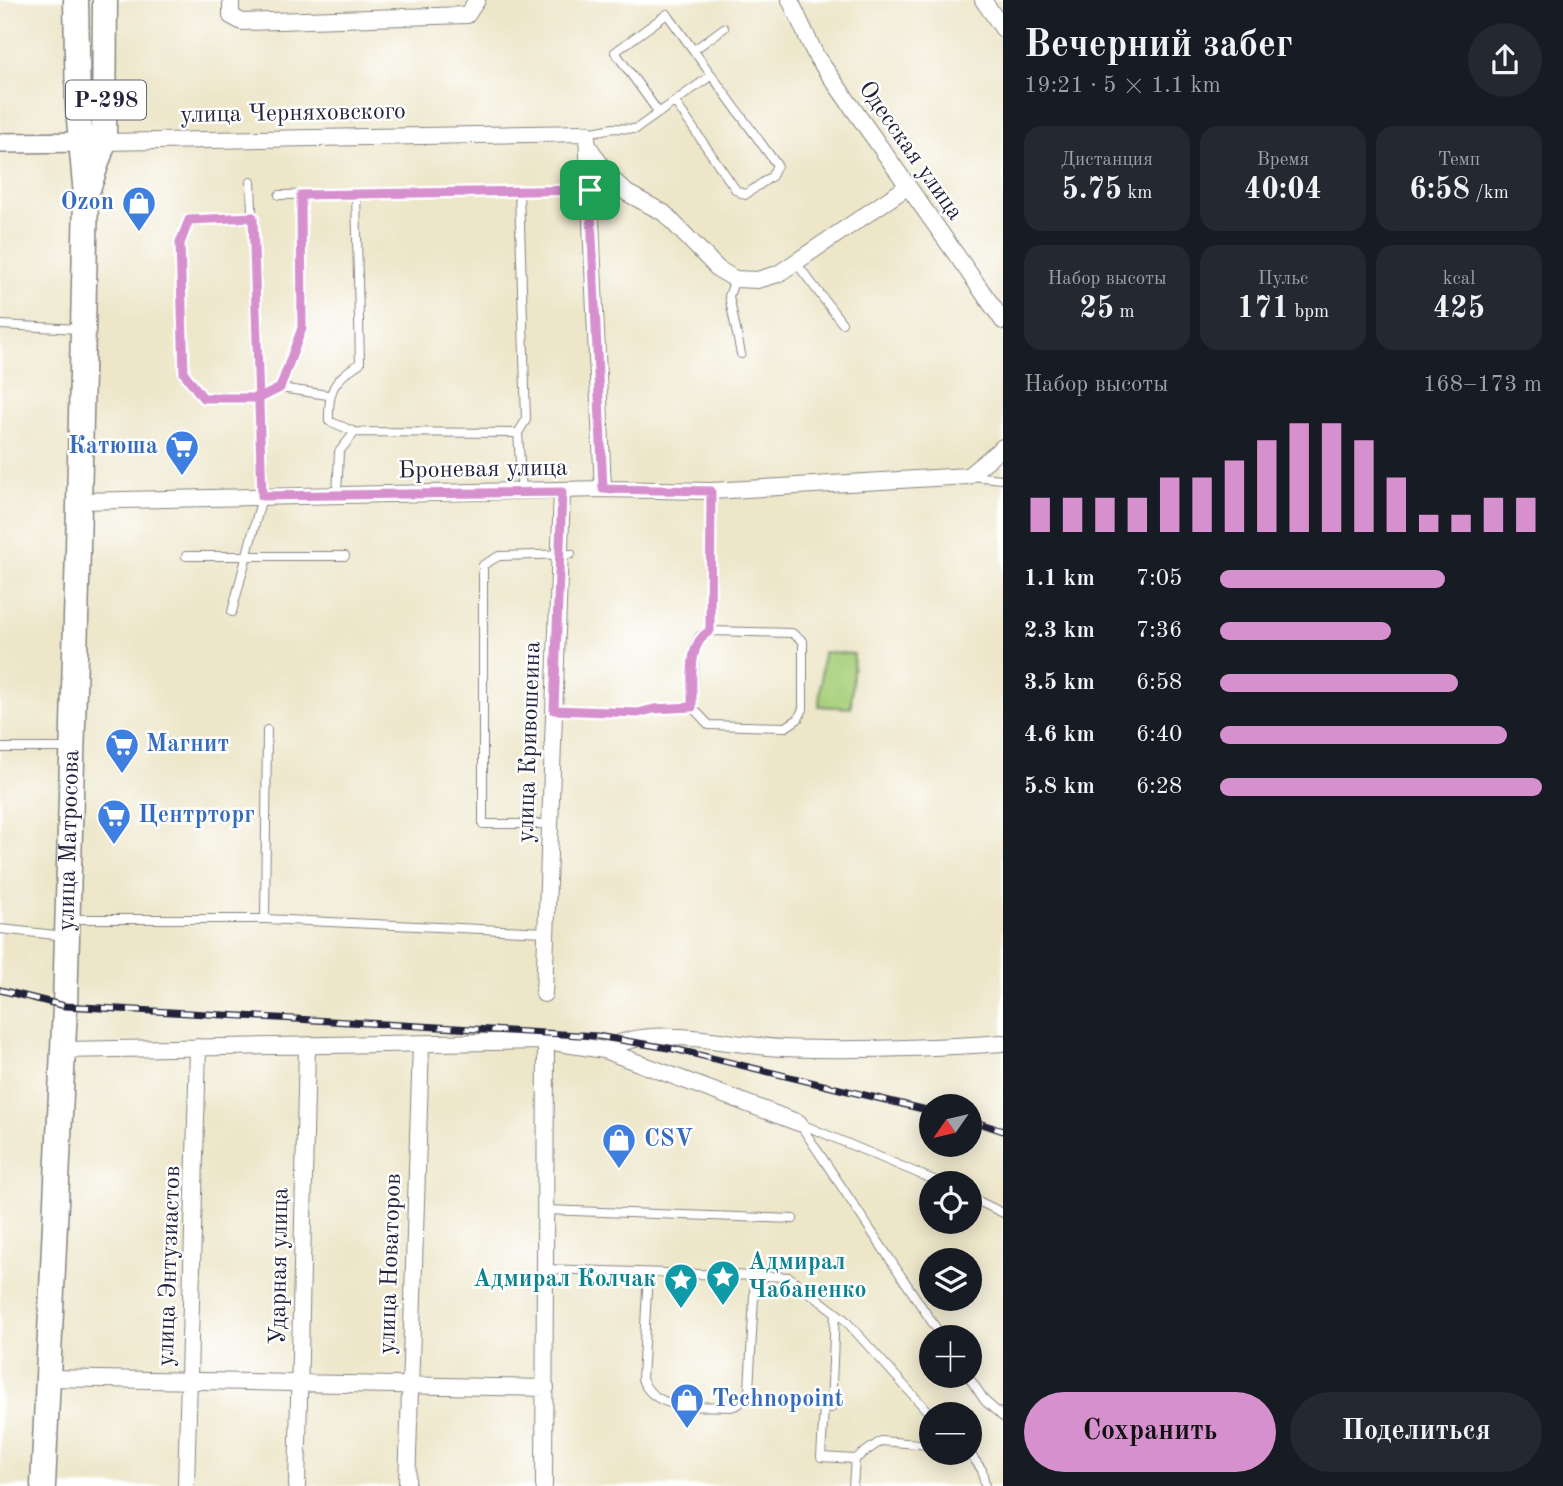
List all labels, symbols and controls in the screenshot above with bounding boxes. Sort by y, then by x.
button: share [1468,23,1542,97]
text: Вечерний забег [1024,27,1293,65]
text: 19:21 · 5 × 1.1 km [1024,74,1221,97]
street label: Одесская улица [853,77,967,225]
road number: Р-298 [66,80,146,120]
street label: улица Черняховского [180,100,406,128]
text: Дистанция [1061,151,1153,170]
text: Время [1257,151,1309,170]
text: Темп [1438,151,1480,170]
pin [560,160,620,220]
icon: arrive [571,171,609,209]
text: 5.75 [1062,175,1122,205]
text: 40:04 [1244,175,1322,205]
text: 6:58 [1409,175,1470,205]
shop icon: Ozon [120,184,158,233]
text: km [1122,184,1152,203]
text: /km [1470,184,1509,203]
place label: Ozon [60,191,114,215]
text: Набор высоты [1047,270,1167,289]
text: Пульс [1258,270,1308,289]
text: kcal [1443,270,1475,289]
text: 25 [1079,294,1114,324]
text: 171 [1237,294,1289,324]
text: 425 [1433,294,1485,324]
text: m [1114,303,1135,322]
text: bpm [1289,303,1329,322]
text: Набор высоты [1024,373,1168,396]
text: 168–173 m [1423,373,1542,396]
supermarket icon: Катюша [163,428,201,477]
place label: Катюша [68,435,158,459]
street label: Броневая улица [398,457,568,483]
text: 1.1 km [1024,567,1095,590]
text: 7:05 [1136,567,1182,590]
text: 2.3 km [1024,619,1095,642]
text: 7:36 [1136,619,1182,642]
street label: улица Кривошеина [514,641,546,843]
text: 3.5 km [1024,671,1095,694]
text: 6:58 [1136,671,1182,694]
text: 4.6 km [1024,723,1095,746]
text: 6:40 [1136,723,1182,746]
supermarket icon: Магнит [103,726,141,775]
place label: Магнит [146,733,229,757]
street label: улица Матросова [55,749,84,932]
text: 5.8 km [1024,775,1095,798]
text: 6:28 [1136,775,1182,798]
supermarket icon: Центрторг [95,797,133,846]
place label: Центрторг [138,804,255,828]
north arrow [919,1094,982,1157]
map controls [919,1094,982,1465]
shop icon: CSV [600,1121,638,1170]
place label: CSV [644,1128,693,1152]
street label: улица Энтузиастов [154,1165,186,1367]
button: locate [919,1171,982,1234]
street label: улица Новаторов [376,1173,406,1355]
street label: Ударная улица [267,1187,293,1345]
button: layers [919,1248,982,1311]
place label: Адмирал Чабаненко [748,1251,867,1303]
place icon: Адмирал Чабаненко [704,1258,742,1307]
place icon: Адмирал Колчак [662,1261,700,1310]
place label: Адмирал Колчак [473,1268,656,1292]
button: + [919,1325,982,1388]
shop icon: Technopoint [668,1381,706,1430]
place label: Technopoint [712,1388,844,1412]
button: Сохранить [1024,1392,1276,1472]
button: Поделиться [1290,1392,1542,1472]
button: − [919,1402,982,1465]

